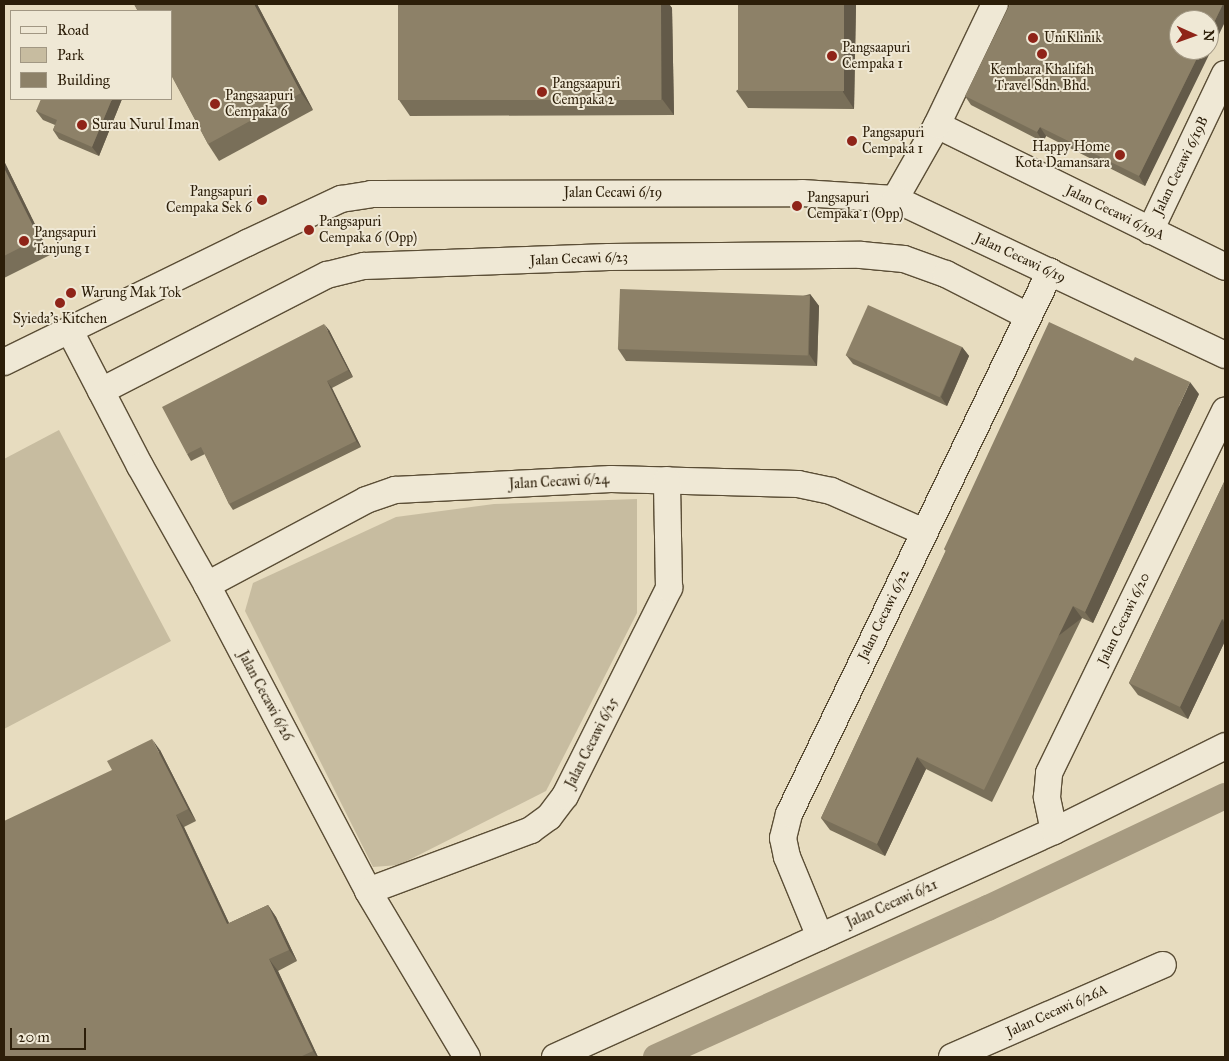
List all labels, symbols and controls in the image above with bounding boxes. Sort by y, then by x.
legend [10,10,172,100]
north arrow [1169,10,1219,60]
text: Road [57,21,89,39]
text: N [1200,29,1217,42]
place label: UniKlinik [1044,30,1102,46]
marker: UniKlinik [1026,31,1040,45]
place label: Pangsaapuri Cempaka 1 [842,40,910,72]
text: Park [57,46,84,64]
marker: Kembara Khalifah Travel Sdn. Bhd. [1036,48,1048,60]
marker: Pangsaapuri Cempaka 1 [826,50,838,62]
place label: Kembara Khalifah Travel Sdn. Bhd. [990,62,1094,94]
text: Building [57,71,110,89]
place label: Pangsaapuri Cempaka 2 [552,76,620,108]
marker: Pangsaapuri Cempaka 2 [536,86,548,98]
place label: Pangsaapuri Cempaka 6 [225,88,293,120]
marker: Pangsaapuri Cempaka 6 [209,98,221,110]
street label: Jalan Cecawi 6/19B [1150,114,1212,218]
place label: Surau Nurul Iman [92,117,199,133]
marker: Surau Nurul Iman [76,119,88,131]
place label: Pangsapuri Cempaka 1 [862,125,924,158]
marker: Pangsapuri Cempaka 1 [846,135,858,147]
place label: Happy Home Kota Damansara [1015,139,1110,172]
marker: Happy Home Kota Damansara [1114,149,1126,161]
street label: Jalan Cecawi 6/19A [1063,182,1167,244]
place label: Pangsapuri Cempaka Sek 6 [166,184,252,216]
street label: Jalan Cecawi 6/19 [564,185,662,201]
place label: Pangsapuri Cempaka 1 (Opp) [807,190,904,222]
marker: Pangsapuri Cempaka Sek 6 [256,194,268,206]
marker: Pangsapuri Cempaka 1 (Opp) [791,200,803,212]
place label: Pangsapuri Cempaka 6 (Opp) [319,214,417,246]
marker: Pangsapuri Cempaka 6 (Opp) [303,224,315,236]
place label: Pangsapuri Tanjung 1 [34,225,96,258]
street label: Jalan Cecawi 6/19 [972,230,1068,286]
marker: Pangsapuri Tanjung 1 [18,235,30,247]
street label: Jalan Cecawi 6/23 [530,249,628,269]
place label: Warung Mak Tok [81,285,181,301]
marker: Warung Mak Tok [65,287,77,299]
marker: Syieda's Kitchen [54,297,66,309]
place label: Syieda's Kitchen [13,311,107,327]
street label: Jalan Cecawi 6/24 [508,471,610,493]
street label: Jalan Cecawi 6/22 [855,567,913,663]
street label: Jalan Cecawi 6/20 [1094,570,1154,668]
street label: Jalan Cecawi 6/26 [234,648,296,744]
street label: Jalan Cecawi 6/25 [562,695,622,791]
street label: Jalan Cecawi 6/21 [844,876,940,932]
street label: Jalan Cecawi 6/26A [1004,981,1110,1041]
scale bar [12,1018,89,1050]
text: 20 m [18,1028,50,1046]

